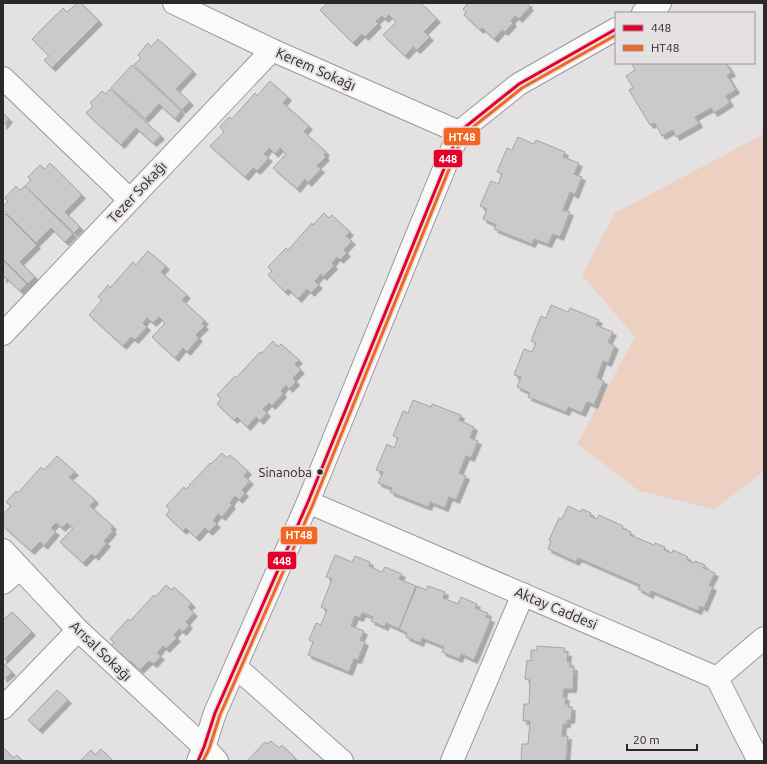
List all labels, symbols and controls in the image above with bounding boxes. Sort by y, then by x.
legend [615,12,755,64]
text: 448 [651,21,672,34]
text: HT48 [651,41,680,54]
street label: Kerem Sokağı [274,44,358,94]
line badge: HT48 [443,127,481,146]
text: HT48 [449,131,475,143]
line badge: 448 [433,149,463,168]
text: 448 [439,153,457,165]
street label: Tezer Sokağı [104,158,170,226]
place label: Sinanoba [259,465,312,479]
marker: Sinanoba [315,467,325,477]
line badge: HT48 [280,526,318,545]
text: HT48 [286,529,312,541]
line badge: 448 [267,551,297,570]
text: 448 [273,555,291,567]
street label: Aktay Caddesi [512,583,600,633]
street label: Arısal Sokağı [67,618,135,684]
scale bar [627,726,697,752]
text: 20 m [633,733,660,746]

